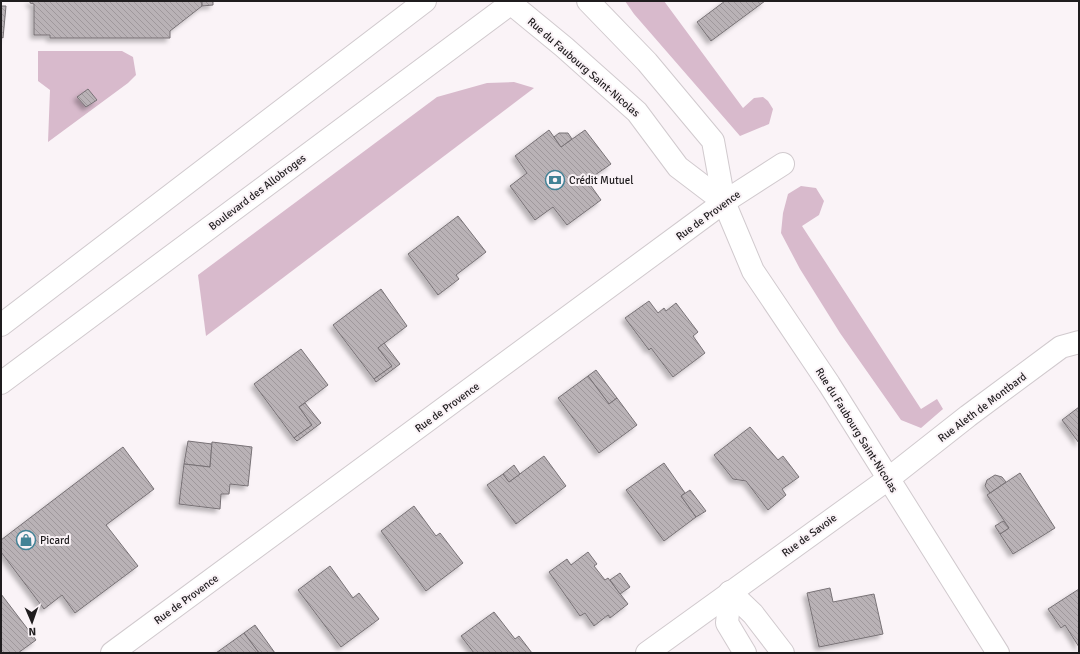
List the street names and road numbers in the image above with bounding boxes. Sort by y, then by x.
street label: Rue du Faubourg Saint-Nicolas [525,15,643,120]
street label: Boulevard des Allobroges [206,152,309,233]
street label: Rue de Provence [674,188,743,243]
street label: Rue du Faubourg Saint-Nicolas [813,366,900,495]
street label: Rue Aleth de Montbard [936,370,1029,445]
street label: Rue de Provence [413,380,482,435]
street label: Rue de Savoie [779,511,839,560]
street label: Rue de Provence [152,572,221,627]

